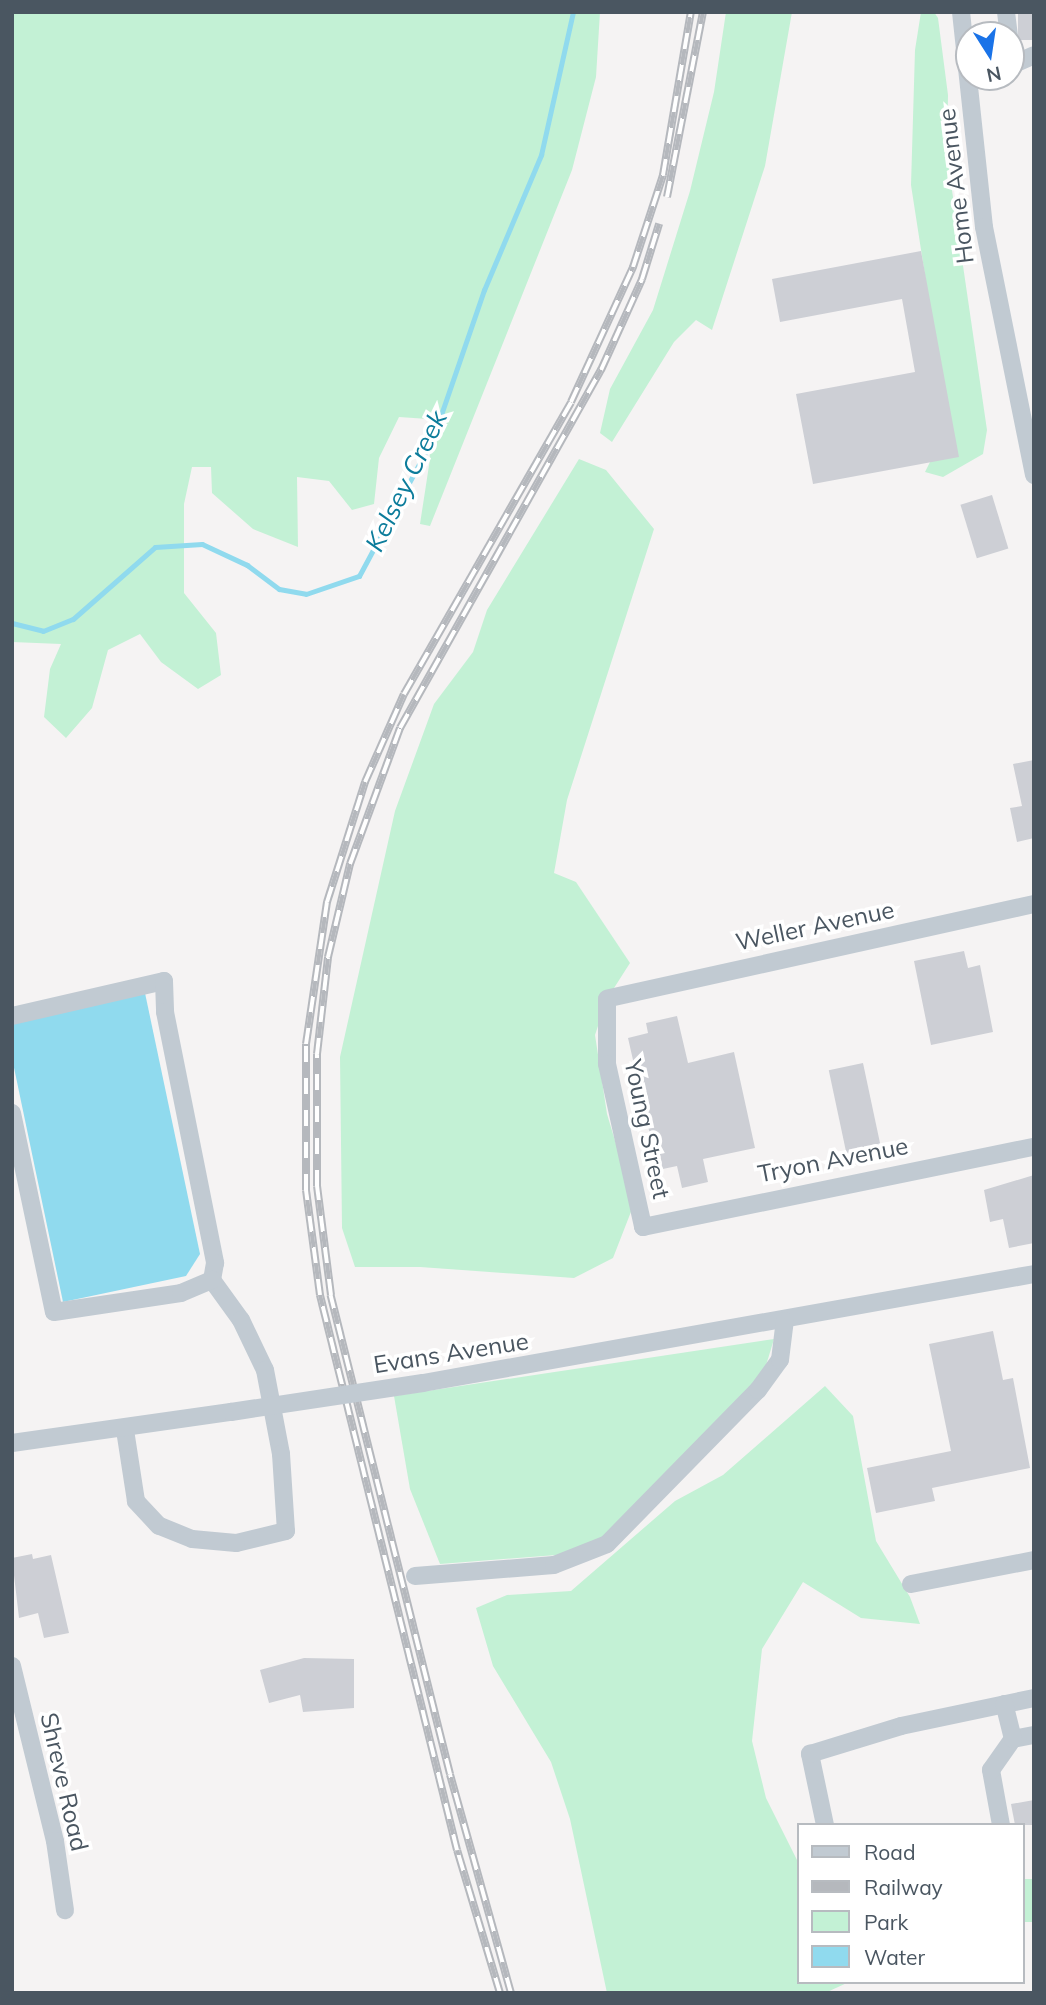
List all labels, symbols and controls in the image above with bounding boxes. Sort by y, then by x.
north arrow [955,21,1025,91]
text: N [984,61,1003,88]
street label: Home Avenue [932,107,980,265]
water label: Kelsey Creek [359,406,453,556]
street label: Weller Avenue [733,895,897,957]
street label: Young Street [618,1057,676,1201]
street label: Tryon Avenue [756,1131,910,1189]
street label: Evans Avenue [371,1327,531,1379]
street label: Shreve Road [34,1710,94,1854]
legend [797,1823,1025,1984]
text: Road [864,1839,915,1865]
text: Railway [864,1874,943,1900]
text: Park [864,1909,908,1935]
text: Water [864,1944,925,1970]

